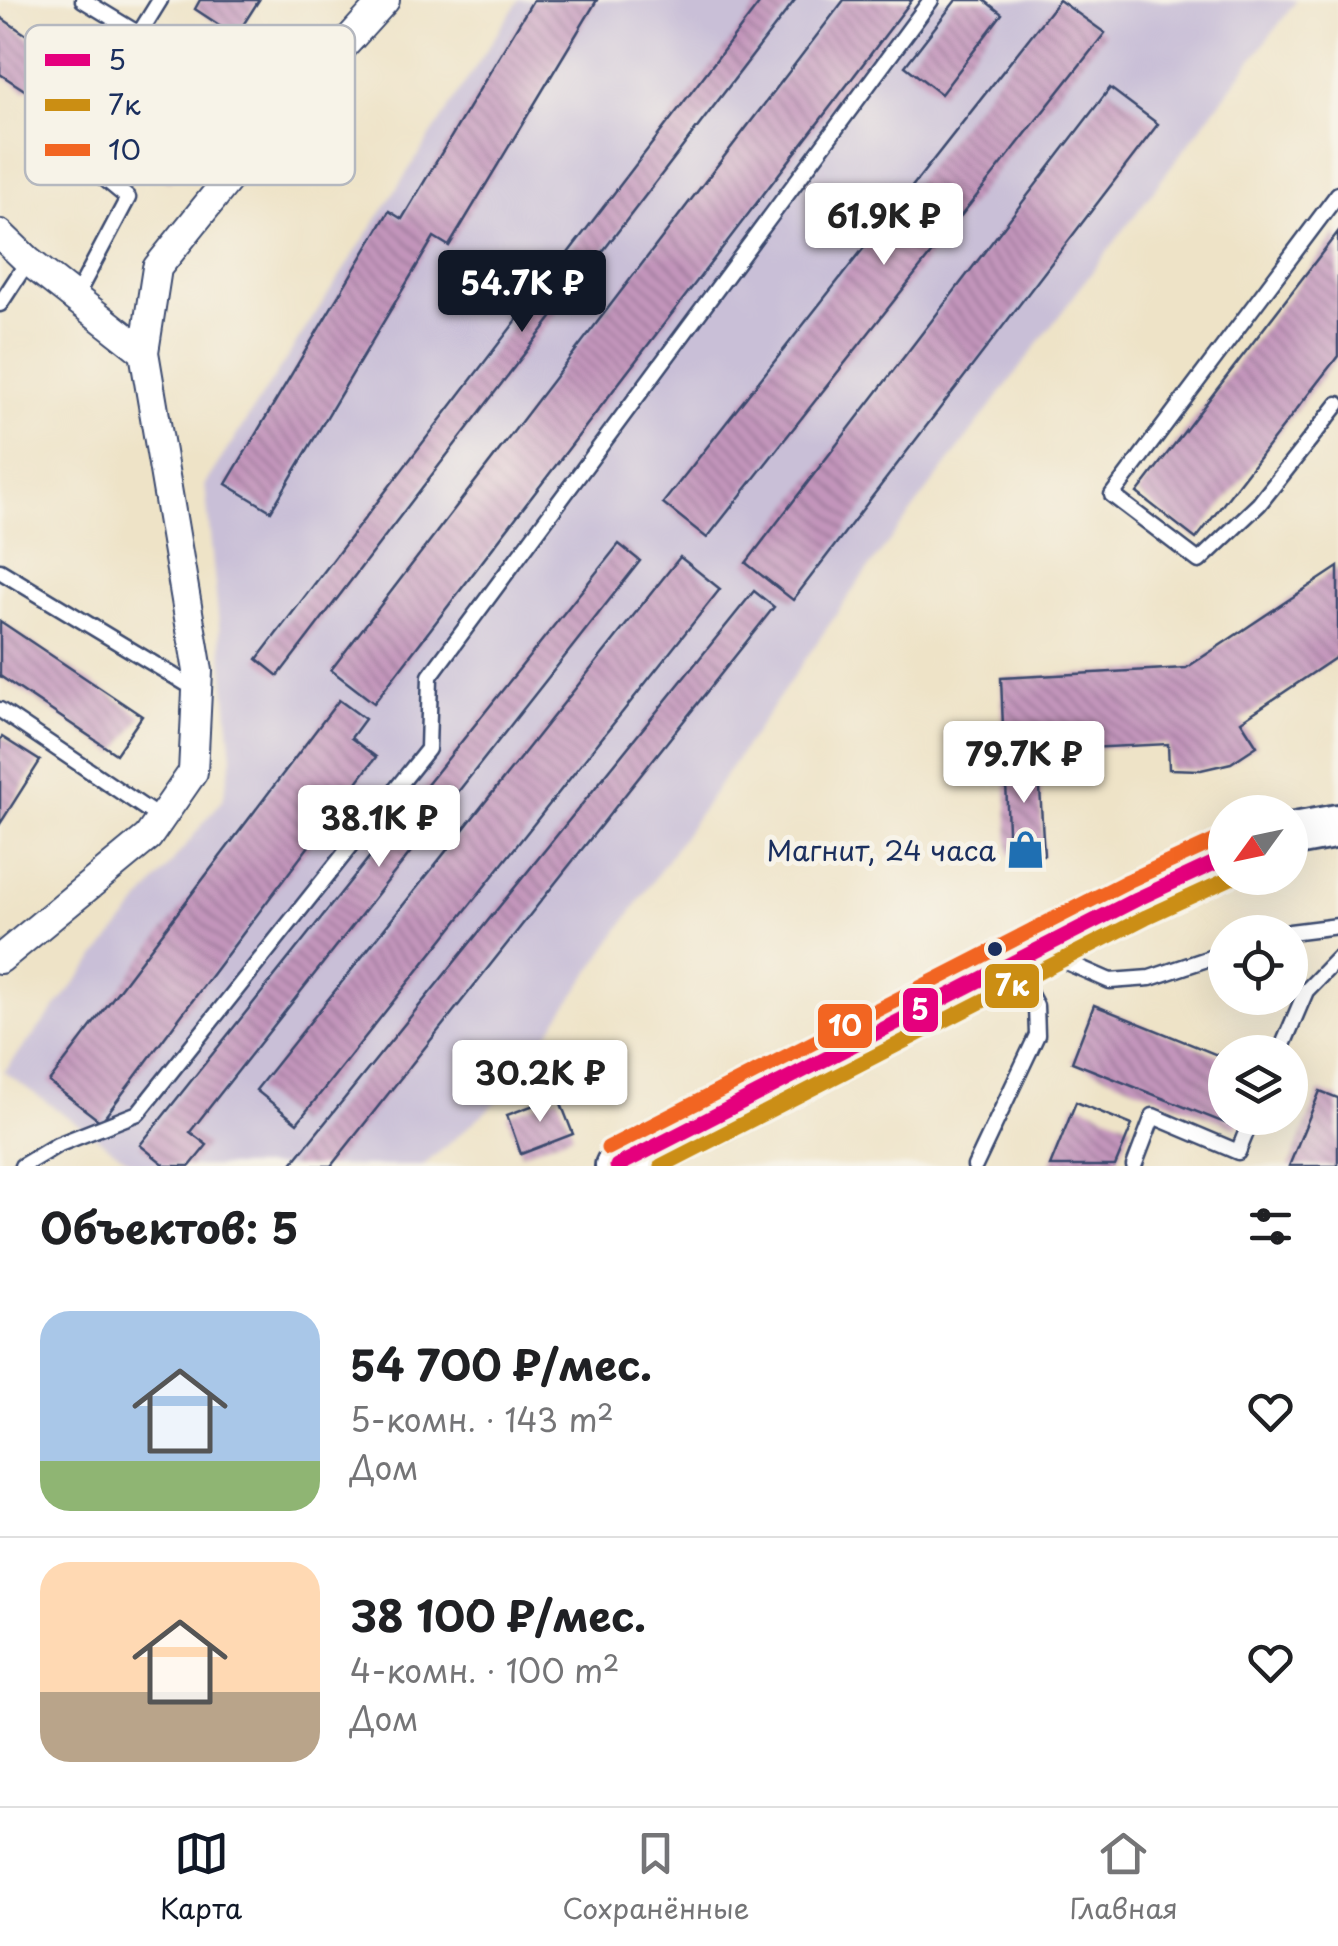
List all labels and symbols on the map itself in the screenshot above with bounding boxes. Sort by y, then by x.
legend [25,25,355,185]
text: 5 [108,37,126,80]
text: 7к [108,82,141,125]
text: 10 [108,127,141,170]
pin: 61.9K ₽ [792,183,976,268]
pin: 54.7K ₽ [430,250,614,335]
pin: 79.7K ₽ [932,721,1116,806]
pin: 38.1K ₽ [287,785,471,870]
north arrow [1208,795,1308,895]
place label: Магнит, 24 часа [766,828,996,871]
shop icon: Магнит, 24 часа [1005,828,1047,870]
unlabelled marker [985,939,1005,959]
line badge: 7к [983,962,1041,1010]
text: 7к [995,963,1029,1006]
line badge: 5 [901,986,940,1034]
text: 5 [911,987,929,1030]
line badge: 10 [816,1002,874,1050]
text: 10 [828,1003,862,1046]
pin: 30.2K ₽ [448,1040,632,1125]

